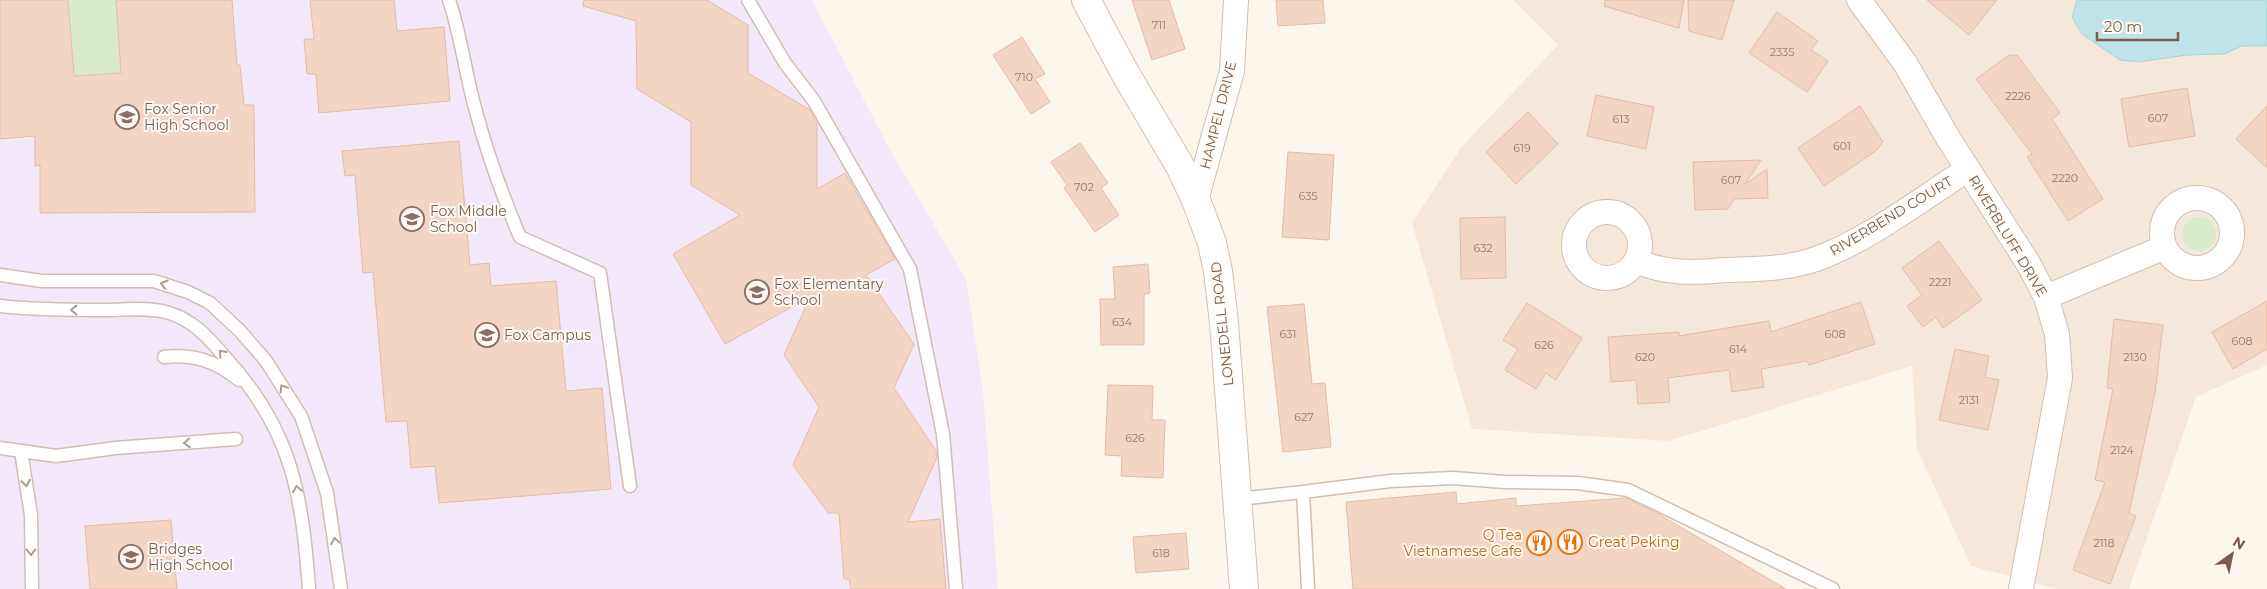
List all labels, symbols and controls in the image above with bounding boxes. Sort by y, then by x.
scale bar [2097,10,2178,42]
text: 20 m [2104,17,2142,36]
house number: 711 [1152,18,1166,32]
house number: 2335 [1770,45,1794,59]
street label: HAMPEL DRIVE [1196,59,1240,171]
house number: 710 [1015,70,1033,84]
house number: 2226 [2005,89,2031,103]
place label: Fox Senior High School [144,100,229,134]
school or university icon: Fox Senior High School [114,104,140,130]
house number: 607 [2148,111,2168,125]
house number: 613 [1613,112,1629,126]
house number: 601 [1833,139,1851,153]
house number: 619 [1513,141,1531,155]
house number: 2220 [2052,171,2078,185]
street label: RIVERBEND COURT [1826,172,1956,260]
street label: RIVERBLUFF DRIVE [1965,172,2051,300]
house number: 607 [1721,173,1741,187]
house number: 702 [1074,180,1094,194]
house number: 635 [1298,189,1318,203]
place label: Fox Middle School [430,202,507,236]
school or university icon: Fox Middle School [399,206,425,232]
house number: 632 [1473,241,1493,255]
street label: LONEDELL ROAD [1207,261,1237,387]
place label: Fox Elementary School [774,275,884,309]
house number: 2221 [1929,275,1951,289]
school or university icon: Fox Elementary School [744,279,770,305]
one-way arrow [161,280,169,290]
one-way arrow [70,305,78,315]
house number: 634 [1112,315,1133,329]
school or university icon: Fox Campus [474,322,500,348]
place label: Fox Campus [504,326,591,344]
house number: 631 [1280,327,1296,341]
house number: 608 [1825,327,1846,341]
house number: 608 [2232,334,2253,348]
house number: 626 [1534,338,1554,352]
house number: 614 [1729,342,1748,356]
one-way arrow [219,349,228,358]
house number: 620 [1635,350,1655,364]
house number: 2130 [2123,350,2147,364]
one-way arrow [280,385,290,394]
house number: 2131 [1959,393,1979,407]
house number: 627 [1294,410,1314,424]
house number: 626 [1125,431,1145,445]
one-way arrow [183,437,191,448]
house number: 2124 [2110,443,2134,457]
one-way arrow [20,479,30,487]
one-way arrow [292,484,302,493]
place label: Q Tea Vietnamese Cafe [1403,526,1522,560]
restaurant icon: Great Peking [1557,529,1583,555]
north arrow [2207,529,2257,579]
restaurant icon: Q Tea Vietnamese Cafe [1526,530,1552,556]
text: N [2229,532,2249,554]
place label: Great Peking [1588,533,1680,551]
one-way arrow [330,536,340,545]
house number: 2118 [2093,536,2115,550]
place label: Bridges High School [148,540,233,574]
school or university icon: Bridges High School [118,544,144,570]
house number: 618 [1152,546,1170,560]
one-way arrow [26,548,37,556]

